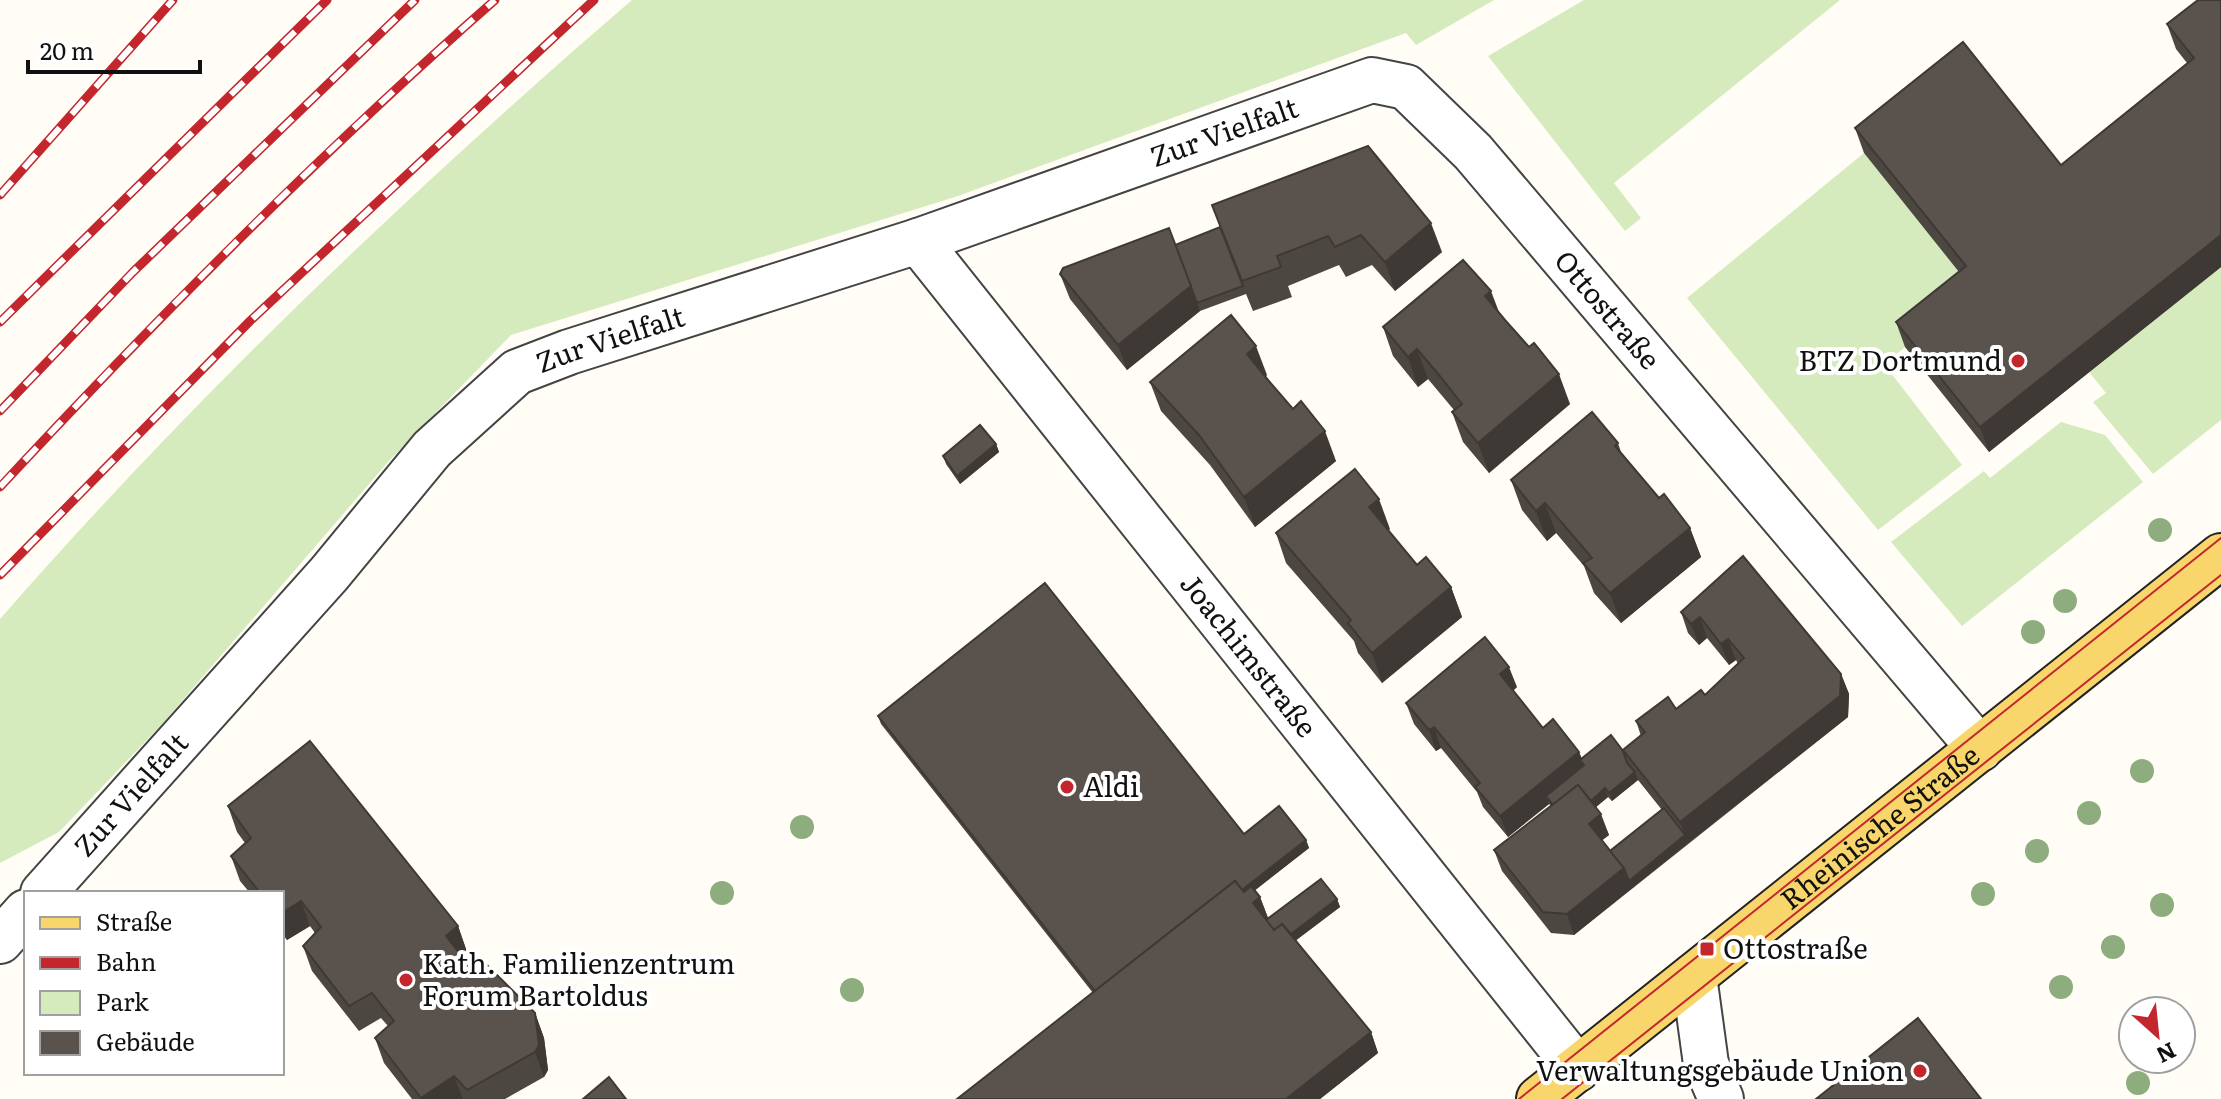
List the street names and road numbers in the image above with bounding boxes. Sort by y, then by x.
street label: Zur Vielfalt [1144,85,1304,176]
street label: Ottostraße [1546,240,1672,377]
street label: Zur Vielfalt [529,293,690,382]
street label: Joachimstraße [1171,563,1328,745]
street label: Zur Vielfalt [63,722,197,865]
street label: Rheinische Straße [1770,733,1987,918]

